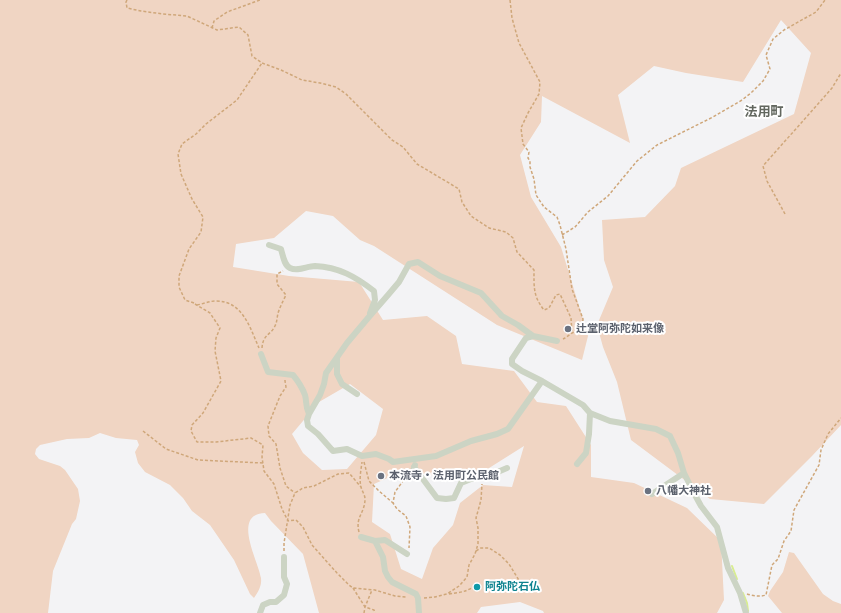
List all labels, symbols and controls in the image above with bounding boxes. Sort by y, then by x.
district label: 法用町 [745,104,783,120]
place label: 辻堂阿弥陀如来像 [576,322,664,336]
marker: 辻堂阿弥陀如来像 [563,324,573,334]
place label: 本流寺・法用町公民館 [389,469,499,483]
marker: 本流寺・法用町公民館 [376,471,386,481]
place label: 八幡大神社 [656,484,711,498]
marker: 八幡大神社 [643,486,653,496]
place label: 阿弥陀石仏 [485,580,540,594]
marker: 阿弥陀石仏 [472,582,482,592]

